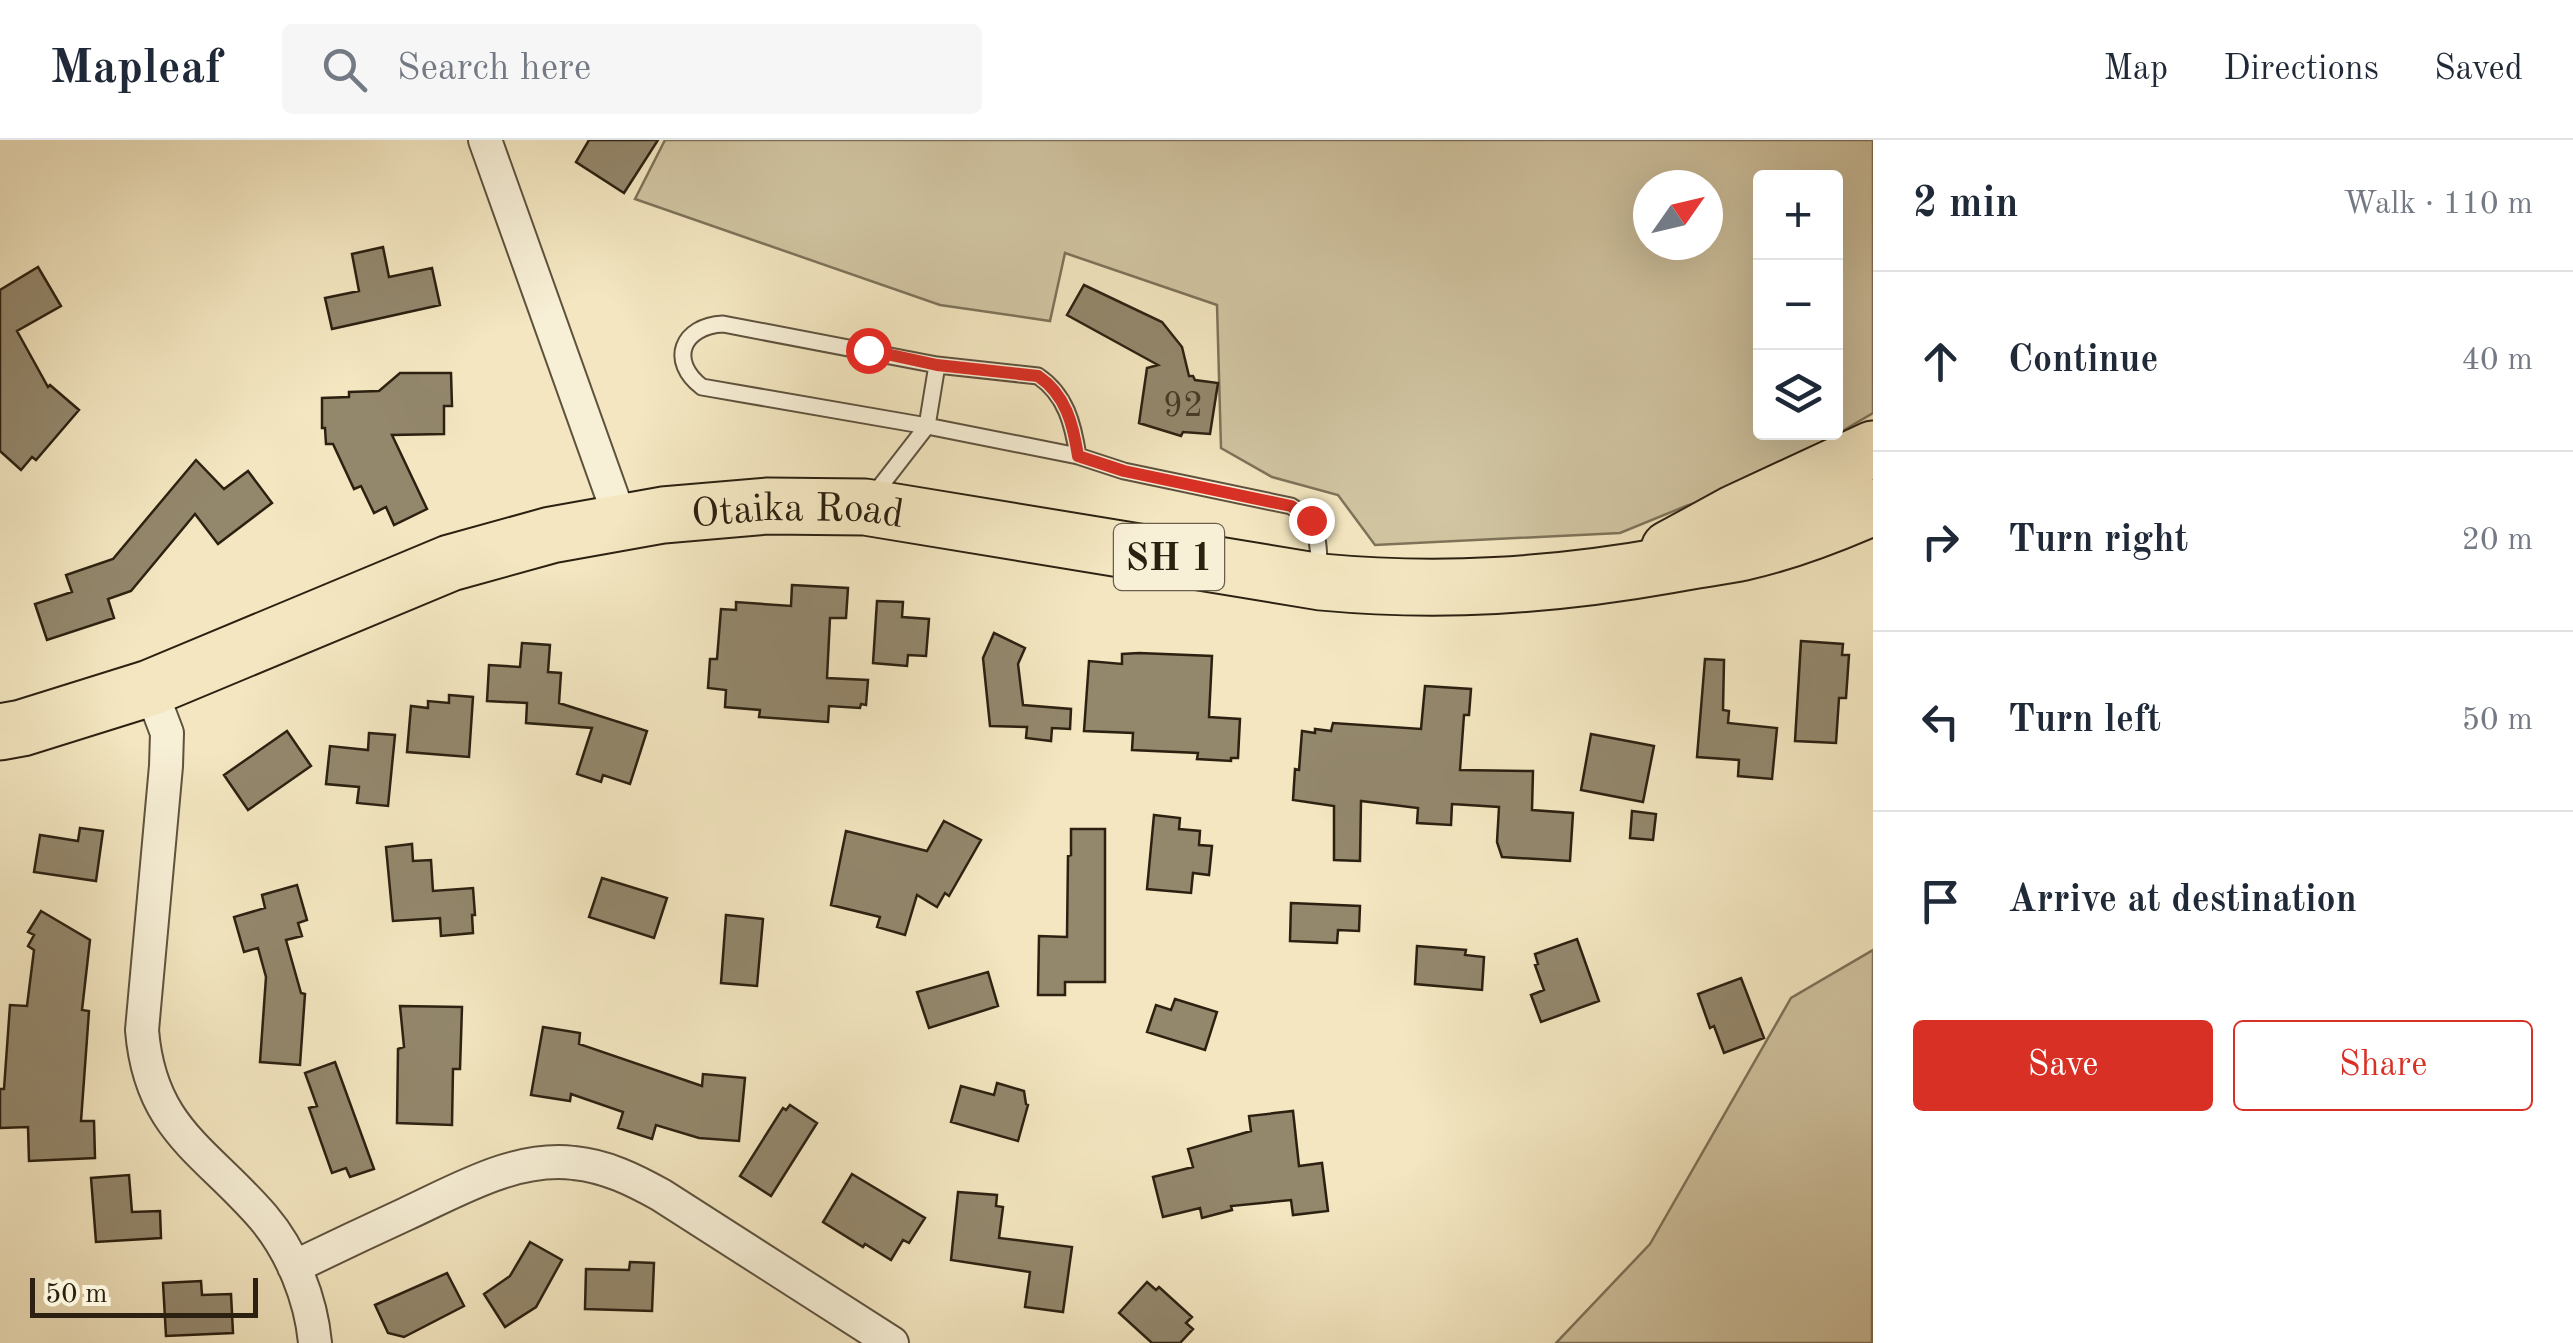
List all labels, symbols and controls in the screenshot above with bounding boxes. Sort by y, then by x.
search box [282,24,982,114]
icon: search [317,42,372,97]
text: Mapleaf [50,45,222,93]
text: Search here [397,50,591,88]
text: Map [2103,52,2168,87]
text: Directions [2223,52,2379,87]
text: Saved [2434,52,2523,87]
north arrow [1633,170,1723,260]
map controls [1753,170,1843,440]
button: + [1753,170,1843,260]
text: 2 min [1913,184,2019,226]
text: Walk · 110 m [2343,189,2533,221]
button: − [1753,260,1843,350]
route start [846,328,892,374]
icon: ahead [1913,334,1968,389]
text: Continue [2008,342,2158,380]
text: 40 m [2462,345,2533,377]
button: layers [1753,350,1843,440]
house number: 92 [1163,389,1203,424]
street label: Otaika Road [690,490,906,537]
route end [1289,498,1335,544]
icon: right [1913,514,1968,569]
text: Turn right [2008,522,2188,560]
road number: SH 1 [1114,524,1224,590]
text: 20 m [2462,525,2533,557]
icon: left [1913,694,1968,749]
text: Turn left [2008,702,2161,740]
text: 50 m [2462,705,2533,737]
icon: arrive [1913,874,1968,929]
text: Arrive at destination [2008,882,2357,920]
button: Save [1913,1020,2213,1111]
button: Share [2233,1020,2533,1111]
scale bar [30,1273,258,1318]
text: 50 m [45,1281,108,1309]

